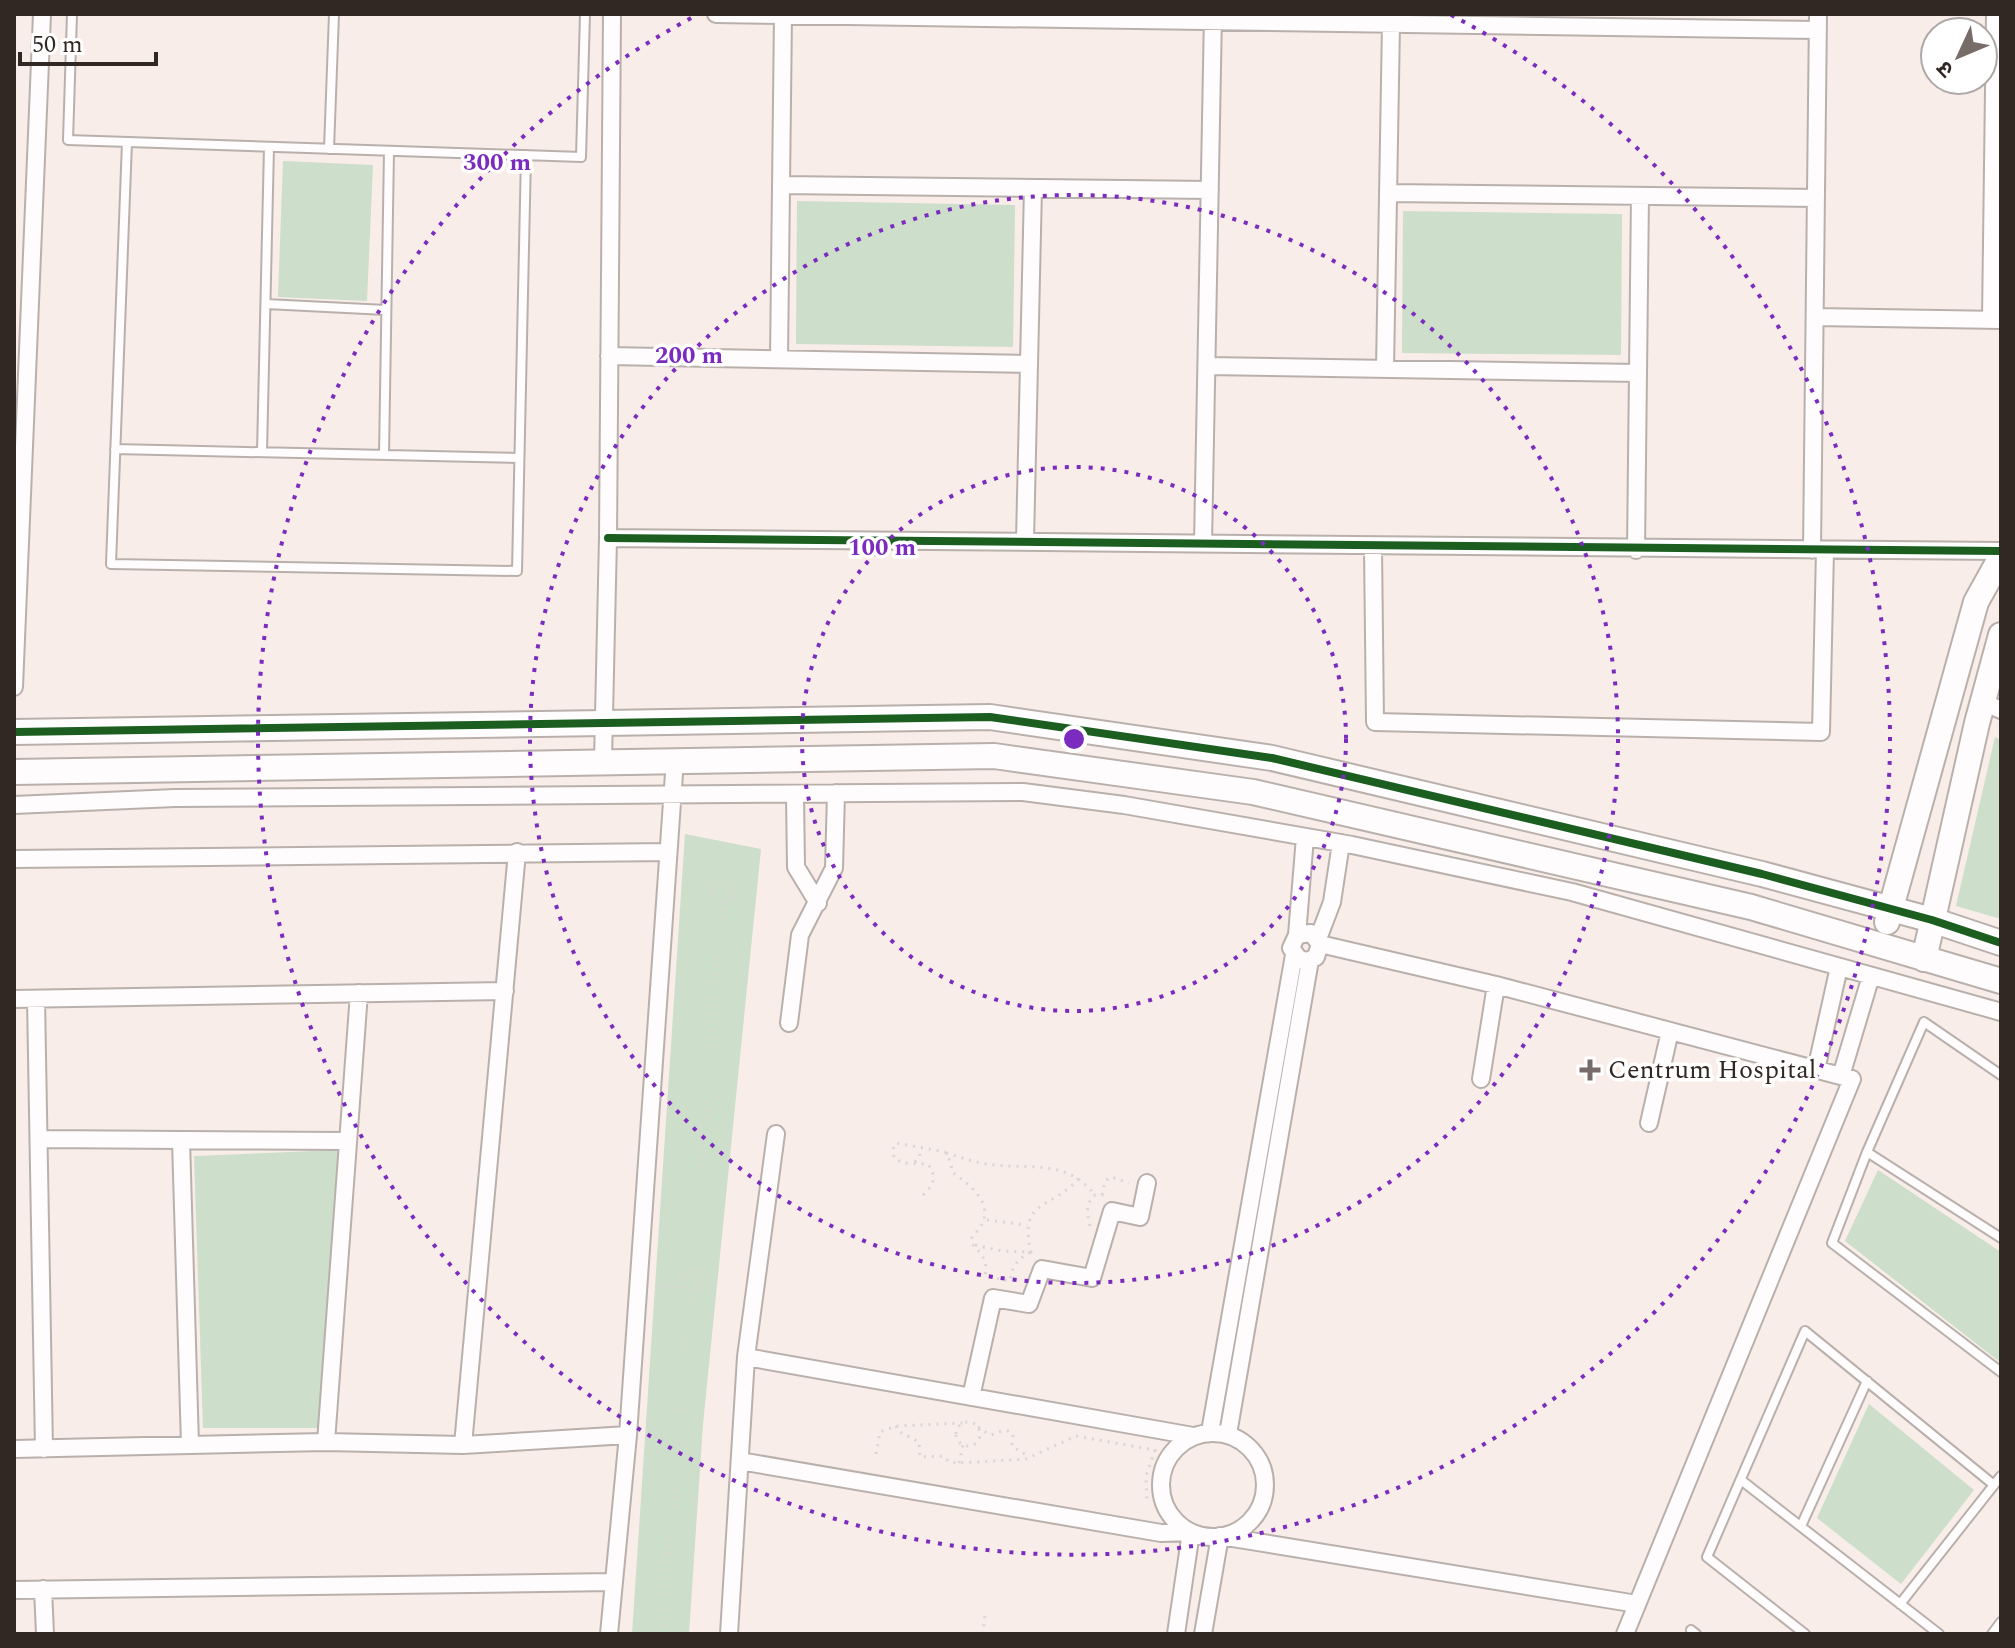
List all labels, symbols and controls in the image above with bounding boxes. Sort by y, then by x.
scale bar [20,16,156,66]
north arrow [1919,16,1999,96]
text: 50 m [32,27,83,63]
text: उ [1929,52,1962,85]
text: 300 m [463,145,531,181]
text: 200 m [655,338,723,374]
text: 100 m [848,530,916,566]
centre of rings [1060,725,1088,753]
place label: Centrum Hospital [1608,1050,1816,1090]
marker: Centrum Hospital [1579,1059,1601,1081]

